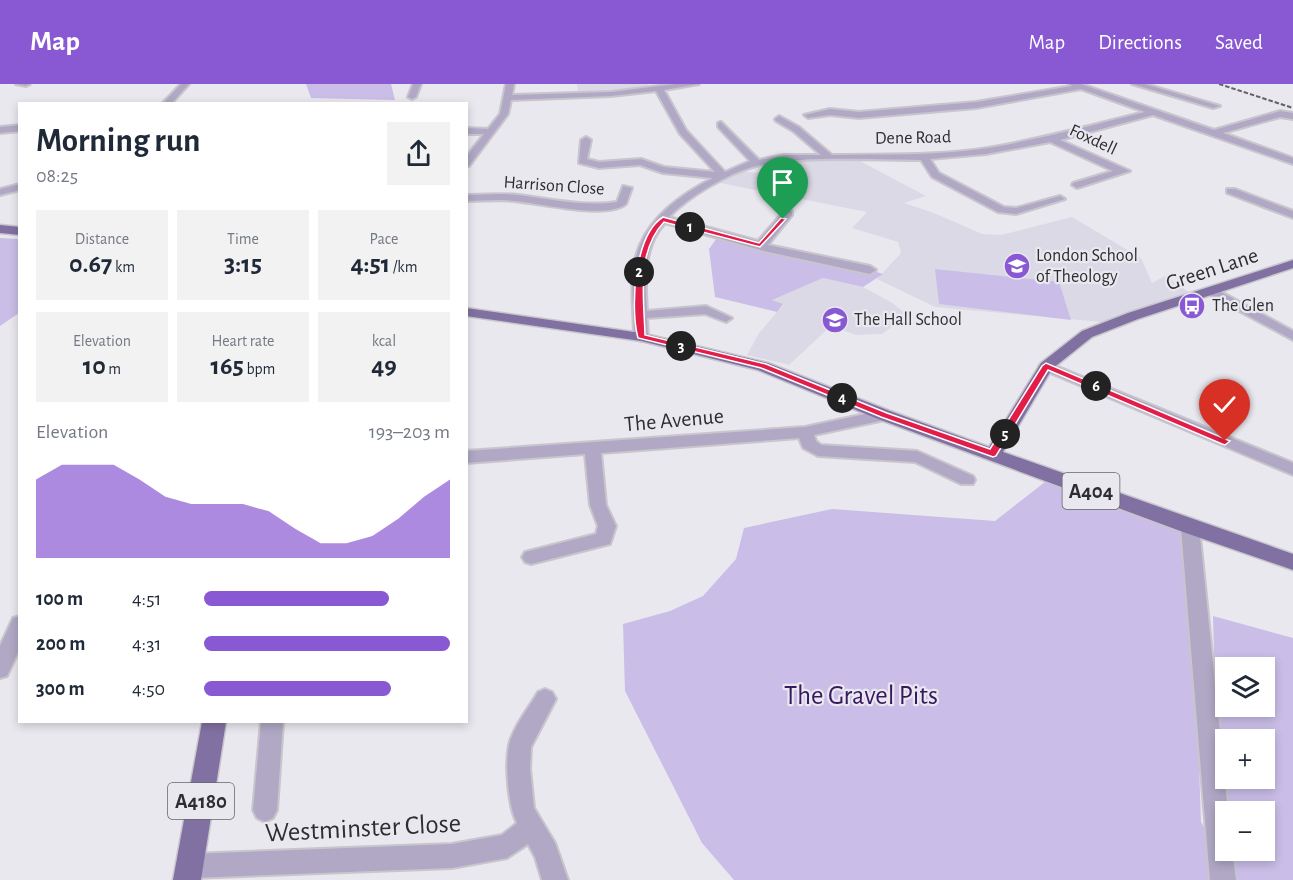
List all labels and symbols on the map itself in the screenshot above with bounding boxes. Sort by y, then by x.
street label: Foxdell [1067,121,1119,159]
street label: Dene Road [875,128,951,148]
pin [757,157,808,219]
street label: Harrison Close [503,173,605,199]
pin: 1 [675,212,705,242]
street label: Green Lane [1163,244,1261,294]
place label: London School of Theology [1036,247,1138,286]
school or university icon: London School of Theology [1002,251,1032,281]
pin: 2 [624,257,654,287]
bus stop icon: The Glen [1177,291,1207,321]
place label: The Glen [1212,297,1274,315]
school or university icon: The Hall School [820,305,850,335]
place label: The Hall School [854,311,962,329]
pin: 3 [666,331,696,361]
pin: 6 [1081,371,1111,401]
pin [1199,379,1250,441]
pin: 4 [827,383,857,413]
street label: The Avenue [623,405,725,435]
pin: 5 [990,419,1020,449]
road number: A404 [1062,473,1120,509]
park label: The Gravel Pits [784,682,938,709]
road number: A4180 [168,783,234,819]
street label: Westminster Close [264,809,462,847]

